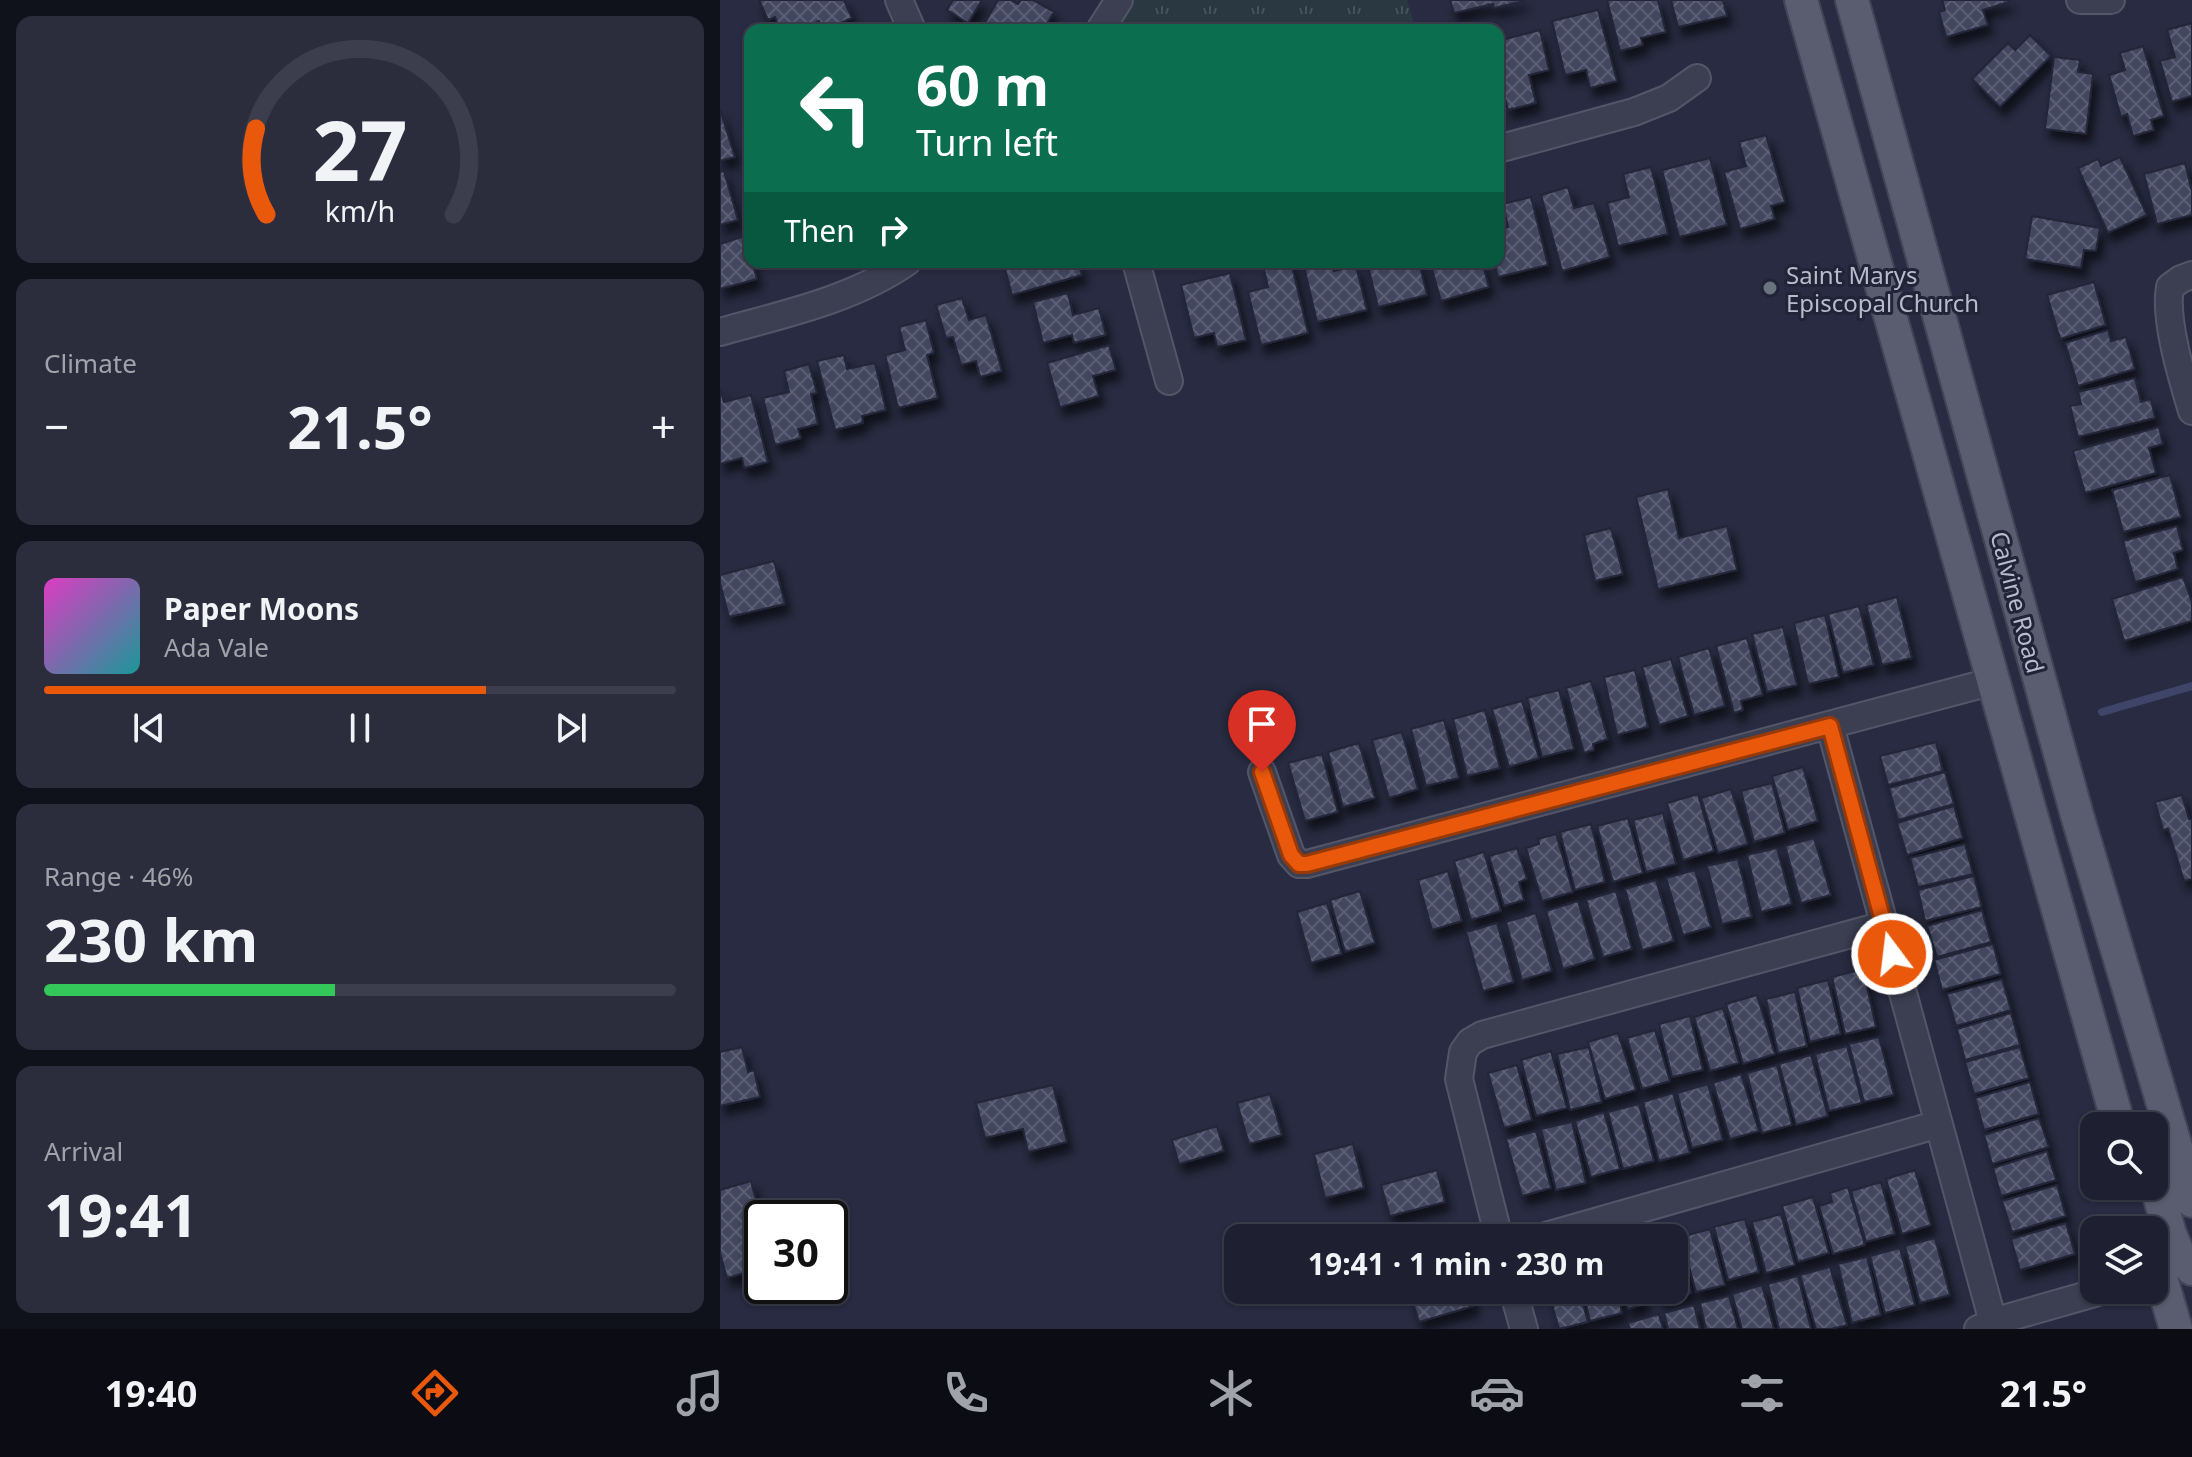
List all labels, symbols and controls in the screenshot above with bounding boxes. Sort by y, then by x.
text: 60 m [916,46,1049,122]
icon: left [784,56,888,160]
text: 27 [312,92,408,205]
text: Turn left [916,118,1058,167]
text: km/h [325,191,395,230]
icon: right [871,208,915,252]
text: Then [784,210,855,251]
place label: Saint Marys Episcopal Church [1786,258,1979,319]
marker: Saint Marys Episcopal Church [1761,279,1779,297]
text: Climate [44,345,137,381]
text: 21.5° [287,385,433,467]
text: − [44,396,69,456]
text: + [651,396,676,456]
street label: Calvine Road [1983,527,2053,677]
text: Paper Moons [164,588,359,629]
text: Ada Vale [164,629,269,665]
pin [1228,690,1296,772]
icon: arrive [1240,702,1284,746]
icon: previous [127,706,171,750]
icon: pause [338,706,382,750]
icon: next [549,706,593,750]
text: Range · 46% [44,858,193,894]
text: 230 km [44,898,258,980]
position arrow [1850,912,1934,996]
map controls [2080,1112,2168,1304]
button: search [2080,1112,2168,1200]
text: Arrival [44,1133,123,1169]
text: 19:41 [44,1173,198,1255]
speed limit sign: 30 [744,1200,848,1304]
button: layers [2080,1216,2168,1304]
text: 19:41 · 1 min · 230 m [1308,1243,1604,1284]
icon: directions [407,1365,463,1421]
icon: music [672,1365,728,1421]
icon: phone [938,1365,994,1421]
icon: climate [1203,1365,1259,1421]
icon: car [1469,1365,1525,1421]
icon: filters [1734,1365,1790,1421]
text: 19:40 [105,1369,197,1418]
text: 21.5° [2000,1369,2087,1418]

